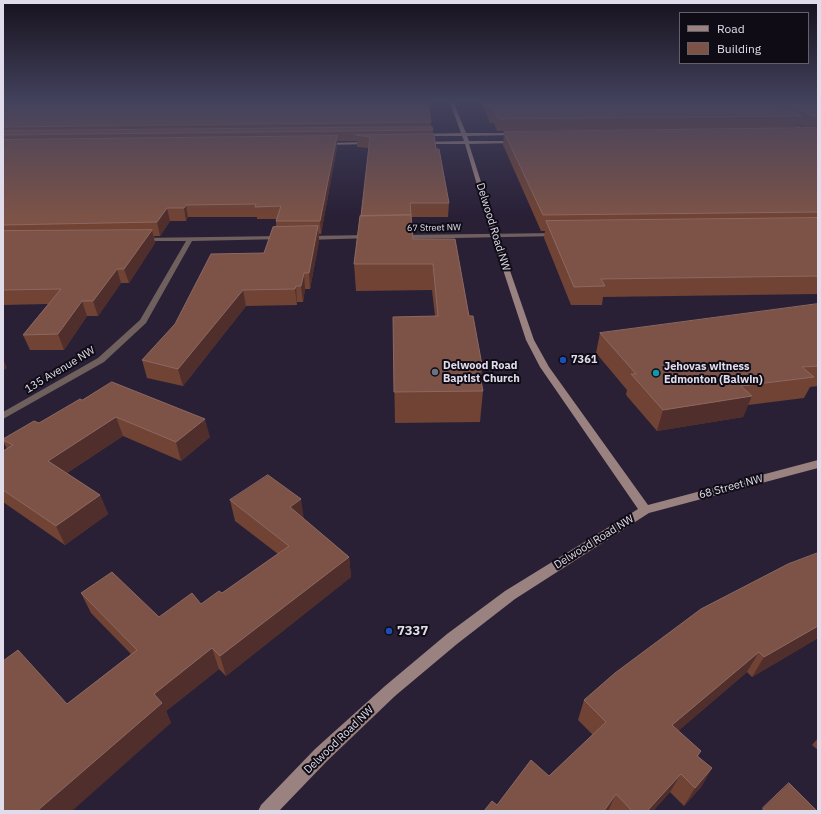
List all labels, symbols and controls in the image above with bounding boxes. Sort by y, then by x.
legend [679,12,809,64]
text: Road [717,21,745,36]
text: Building [717,41,761,56]
street label: Delwood Road NW [473,181,513,273]
street label: 67 Street NW [407,222,461,234]
street label: 135 Avenue NW [23,344,97,396]
place label: 7361 [571,353,597,367]
marker: 7361 [558,355,568,365]
place label: Delwood Road Baptist Church [443,359,520,385]
place label: Jehovas witness Edmonton (Balwin) [664,360,763,386]
marker: Delwood Road Baptist Church [430,367,440,377]
marker: Jehovas witness Edmonton (Balwin) [651,368,661,378]
street label: 68 Street NW [697,472,765,502]
street label: Delwood Road NW [552,512,636,572]
place label: 7337 [397,623,428,639]
marker: 7337 [384,626,394,636]
street label: Delwood Road NW [302,703,376,777]

